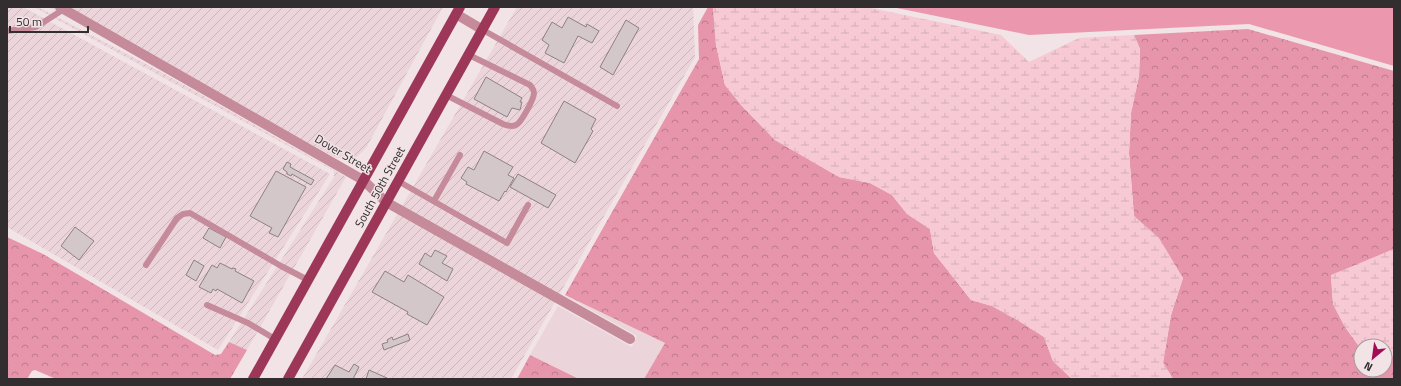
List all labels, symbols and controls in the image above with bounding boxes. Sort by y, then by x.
scale bar [10,8,88,34]
text: 50 m [16,12,42,31]
street label: Dover Street [311,129,376,178]
street label: South 50th Street [349,142,410,231]
north arrow [1353,338,1393,378]
text: N [1361,358,1375,376]

